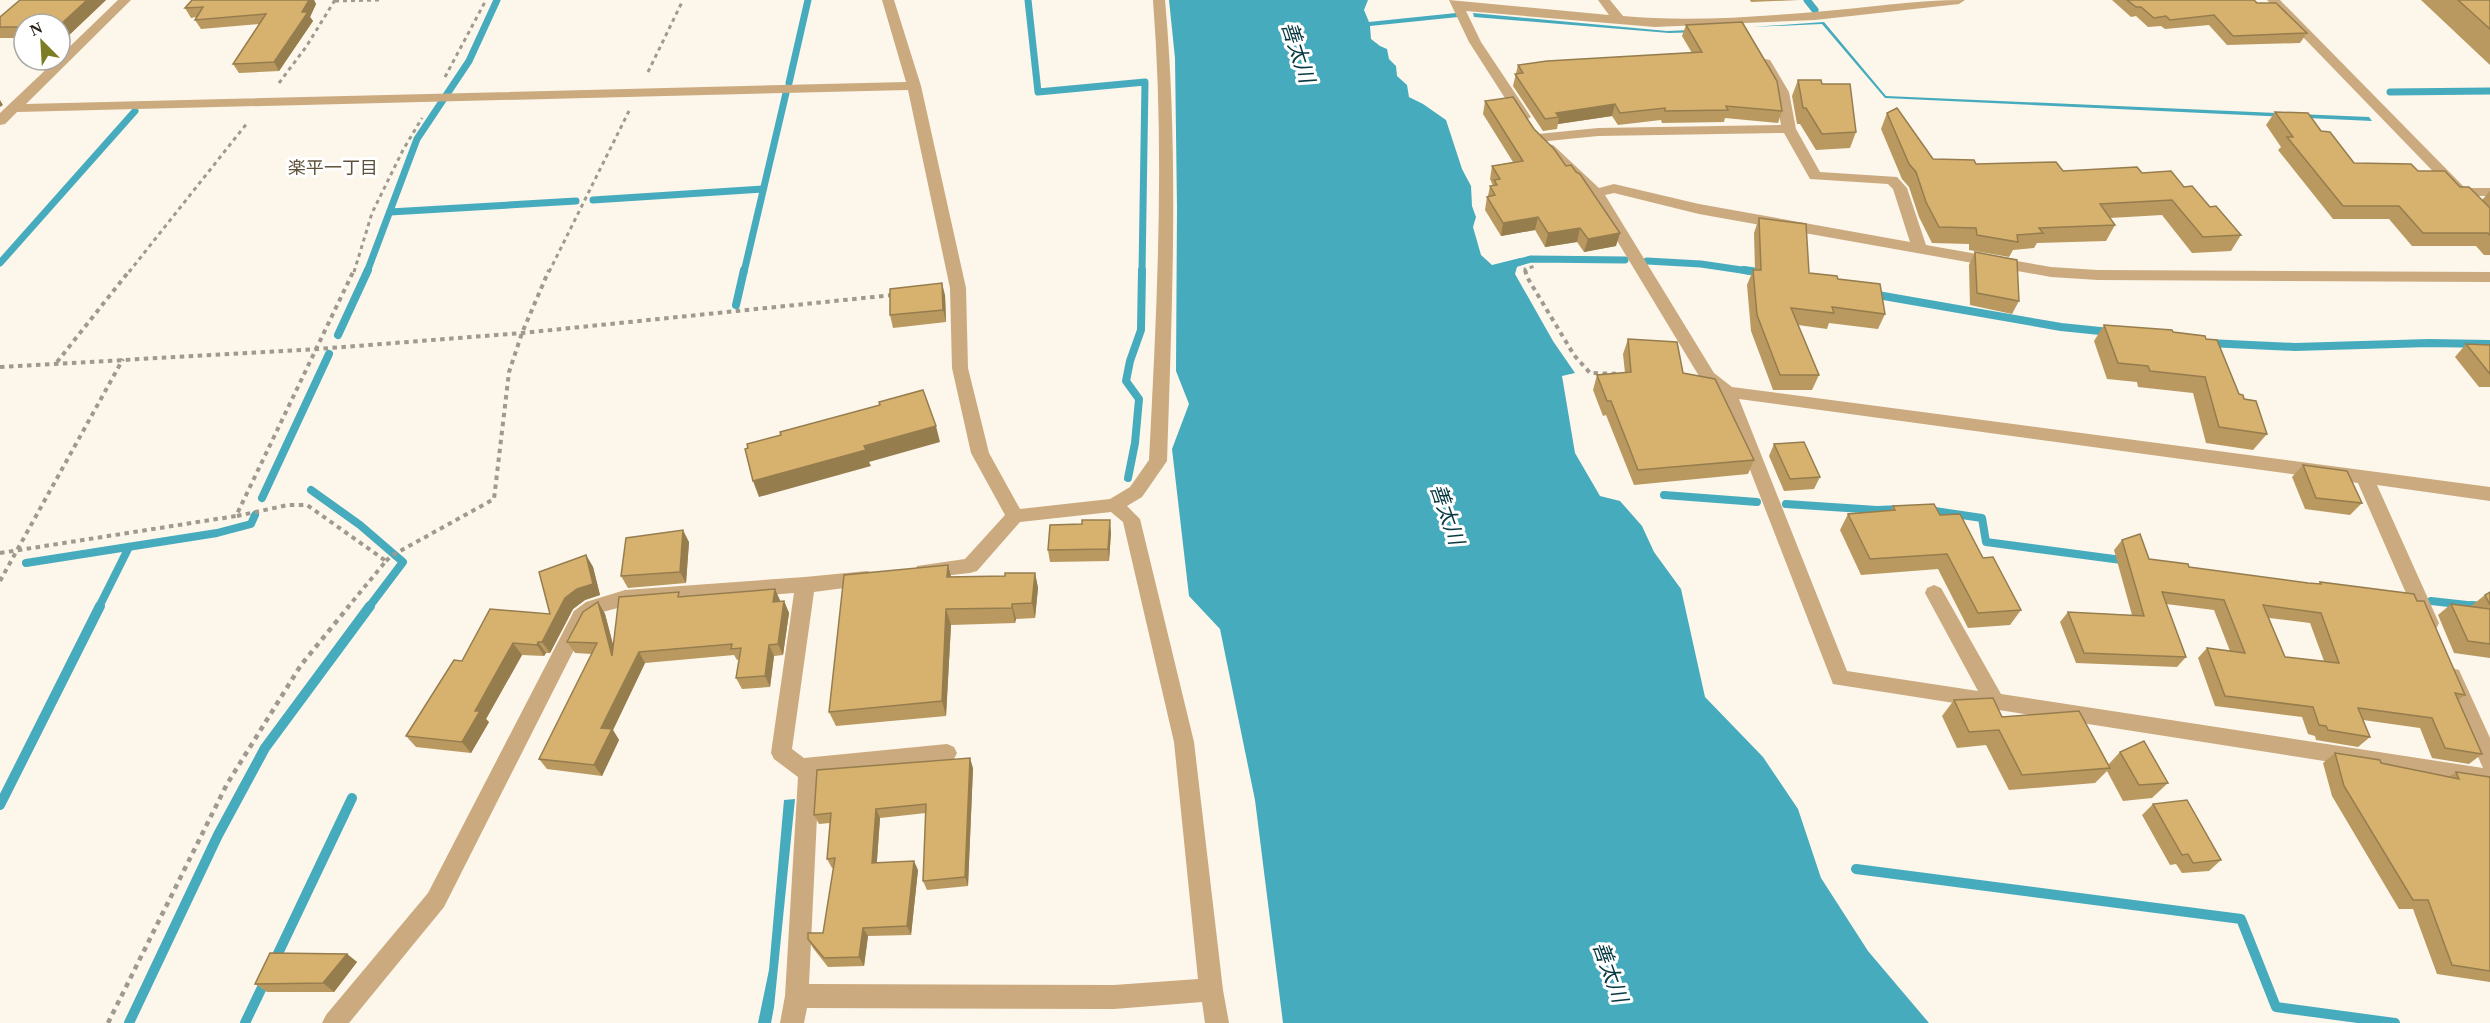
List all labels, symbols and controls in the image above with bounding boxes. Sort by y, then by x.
north arrow [12,12,72,72]
text: N [27,18,45,39]
water label: 善太川 [1277,18,1320,88]
district label: 楽平一丁目 [288,158,378,178]
water label: 善太川 [1425,480,1469,550]
water label: 善太川 [1588,938,1633,1008]

